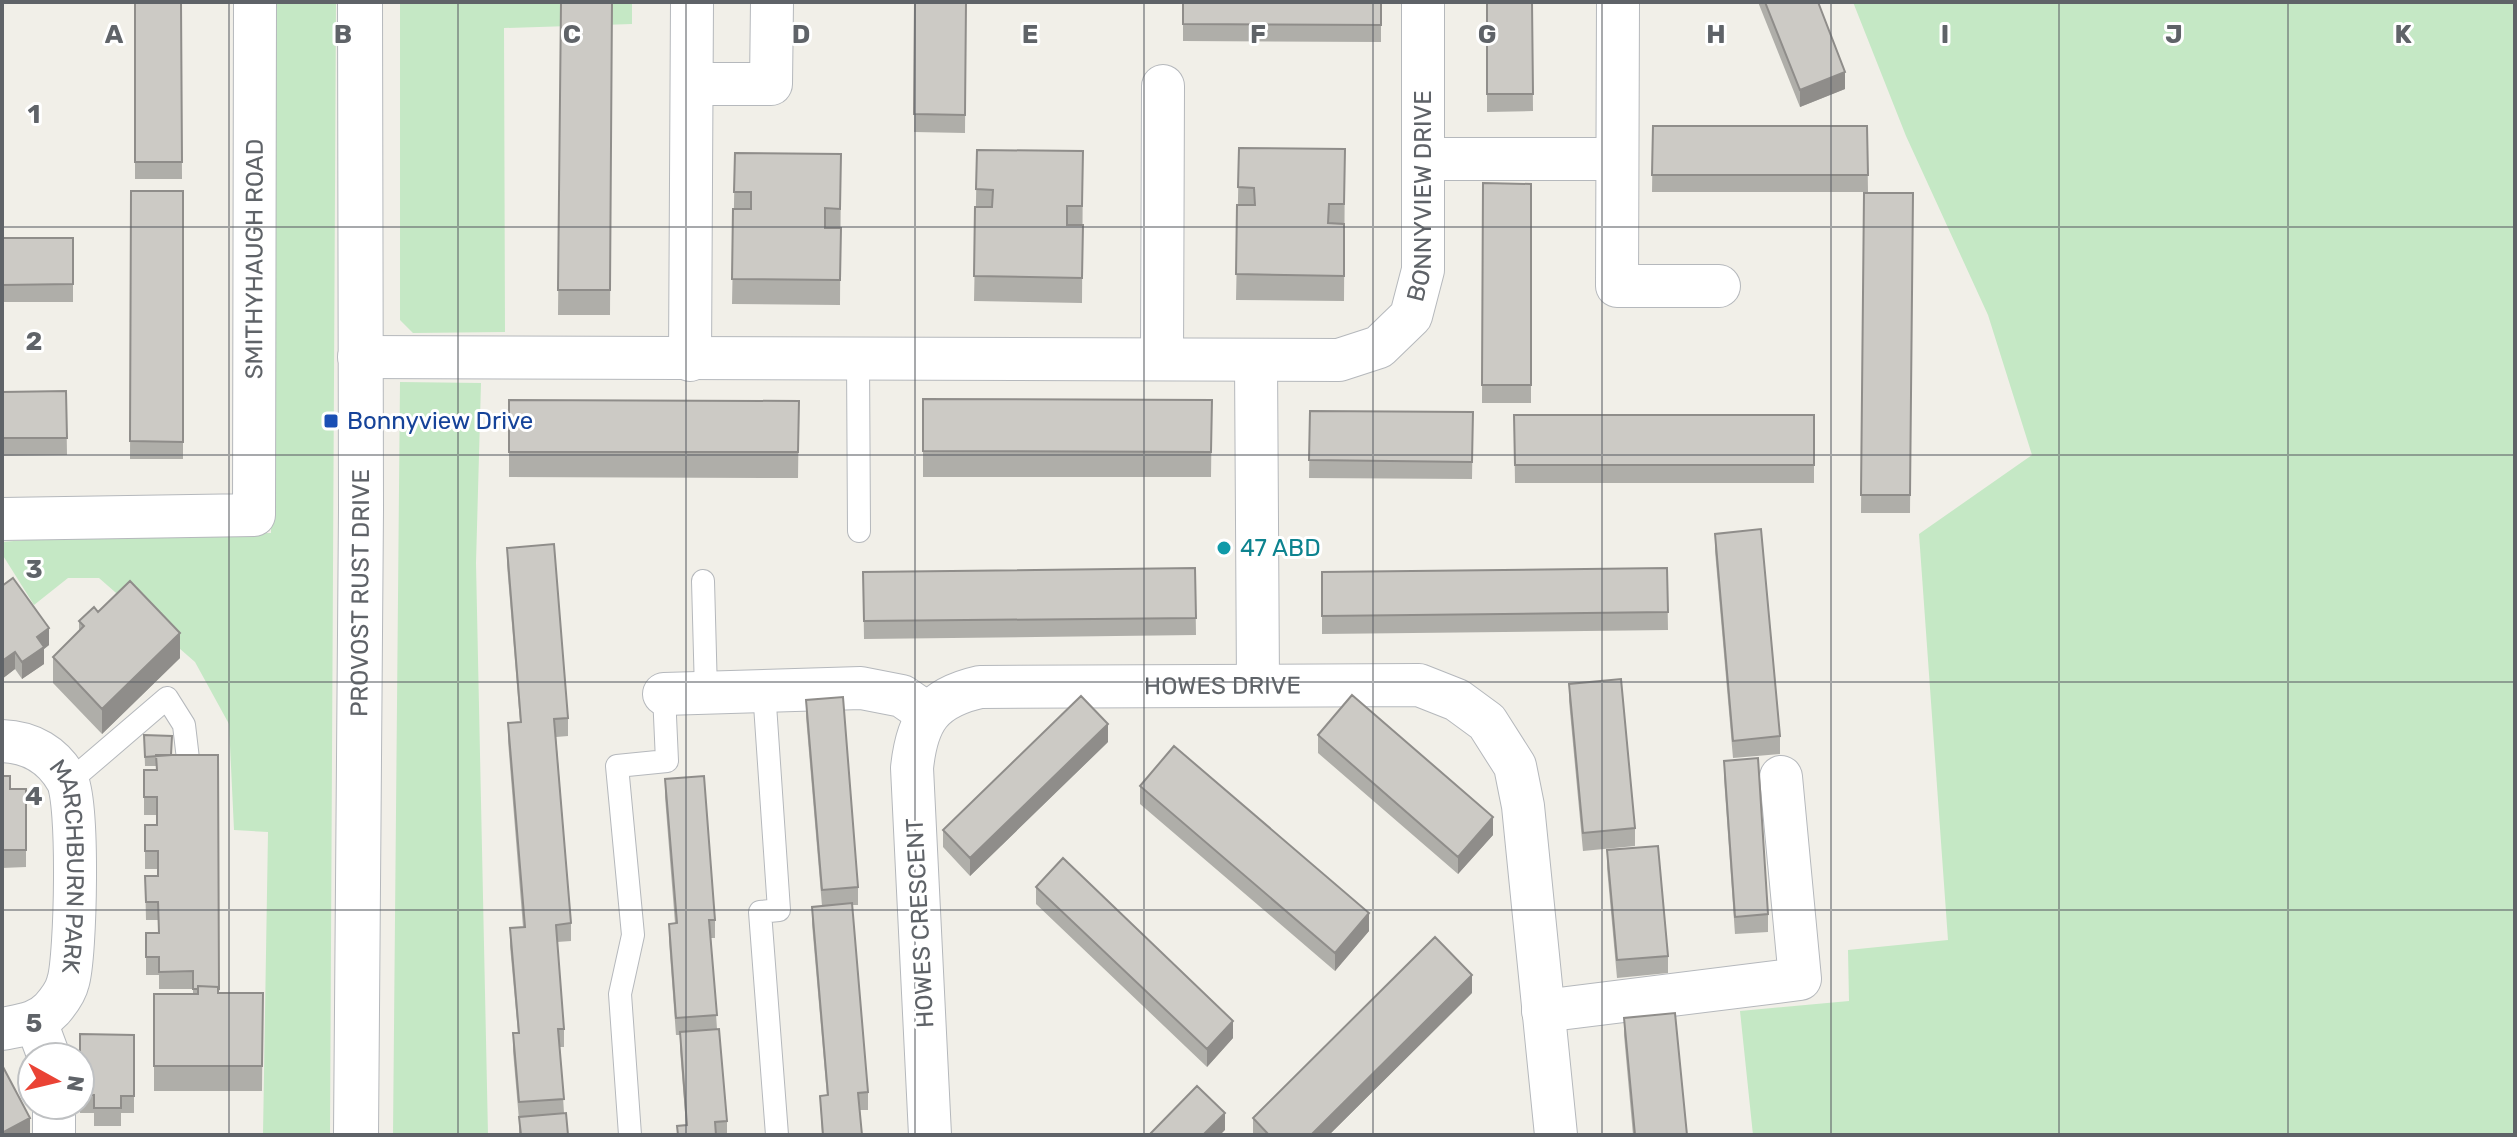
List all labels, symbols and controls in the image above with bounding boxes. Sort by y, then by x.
text: A [105,19,124,50]
text: B [334,19,352,50]
text: C [563,19,581,50]
text: D [792,19,810,50]
text: E [1022,19,1038,50]
text: F [1250,19,1266,50]
text: G [1478,19,1496,50]
text: H [1706,19,1726,50]
text: I [1941,19,1949,50]
text: J [2165,19,2183,50]
text: K [2394,19,2412,50]
street label: BONNYVIEW DRIVE [1401,90,1437,305]
text: 1 [28,99,40,130]
street label: SMITHYHAUGH ROAD [240,139,269,379]
text: 2 [26,326,42,357]
place label: Bonnyview Drive [347,407,533,435]
marker: Bonnyview Drive [322,412,340,430]
street label: PROVOST RUST DRIVE [345,469,375,717]
place label: 47 ABD [1240,534,1321,562]
marker: 47 ABD [1215,539,1233,557]
text: 3 [25,554,43,585]
street label: HOWES DRIVE [1144,672,1301,700]
street label: MARCHBURN PARK [44,754,89,976]
text: 4 [25,781,43,812]
street label: HOWES CRESCENT [901,817,939,1029]
text: 5 [26,1008,42,1039]
north arrow [16,1041,96,1121]
text: N [61,1074,90,1093]

